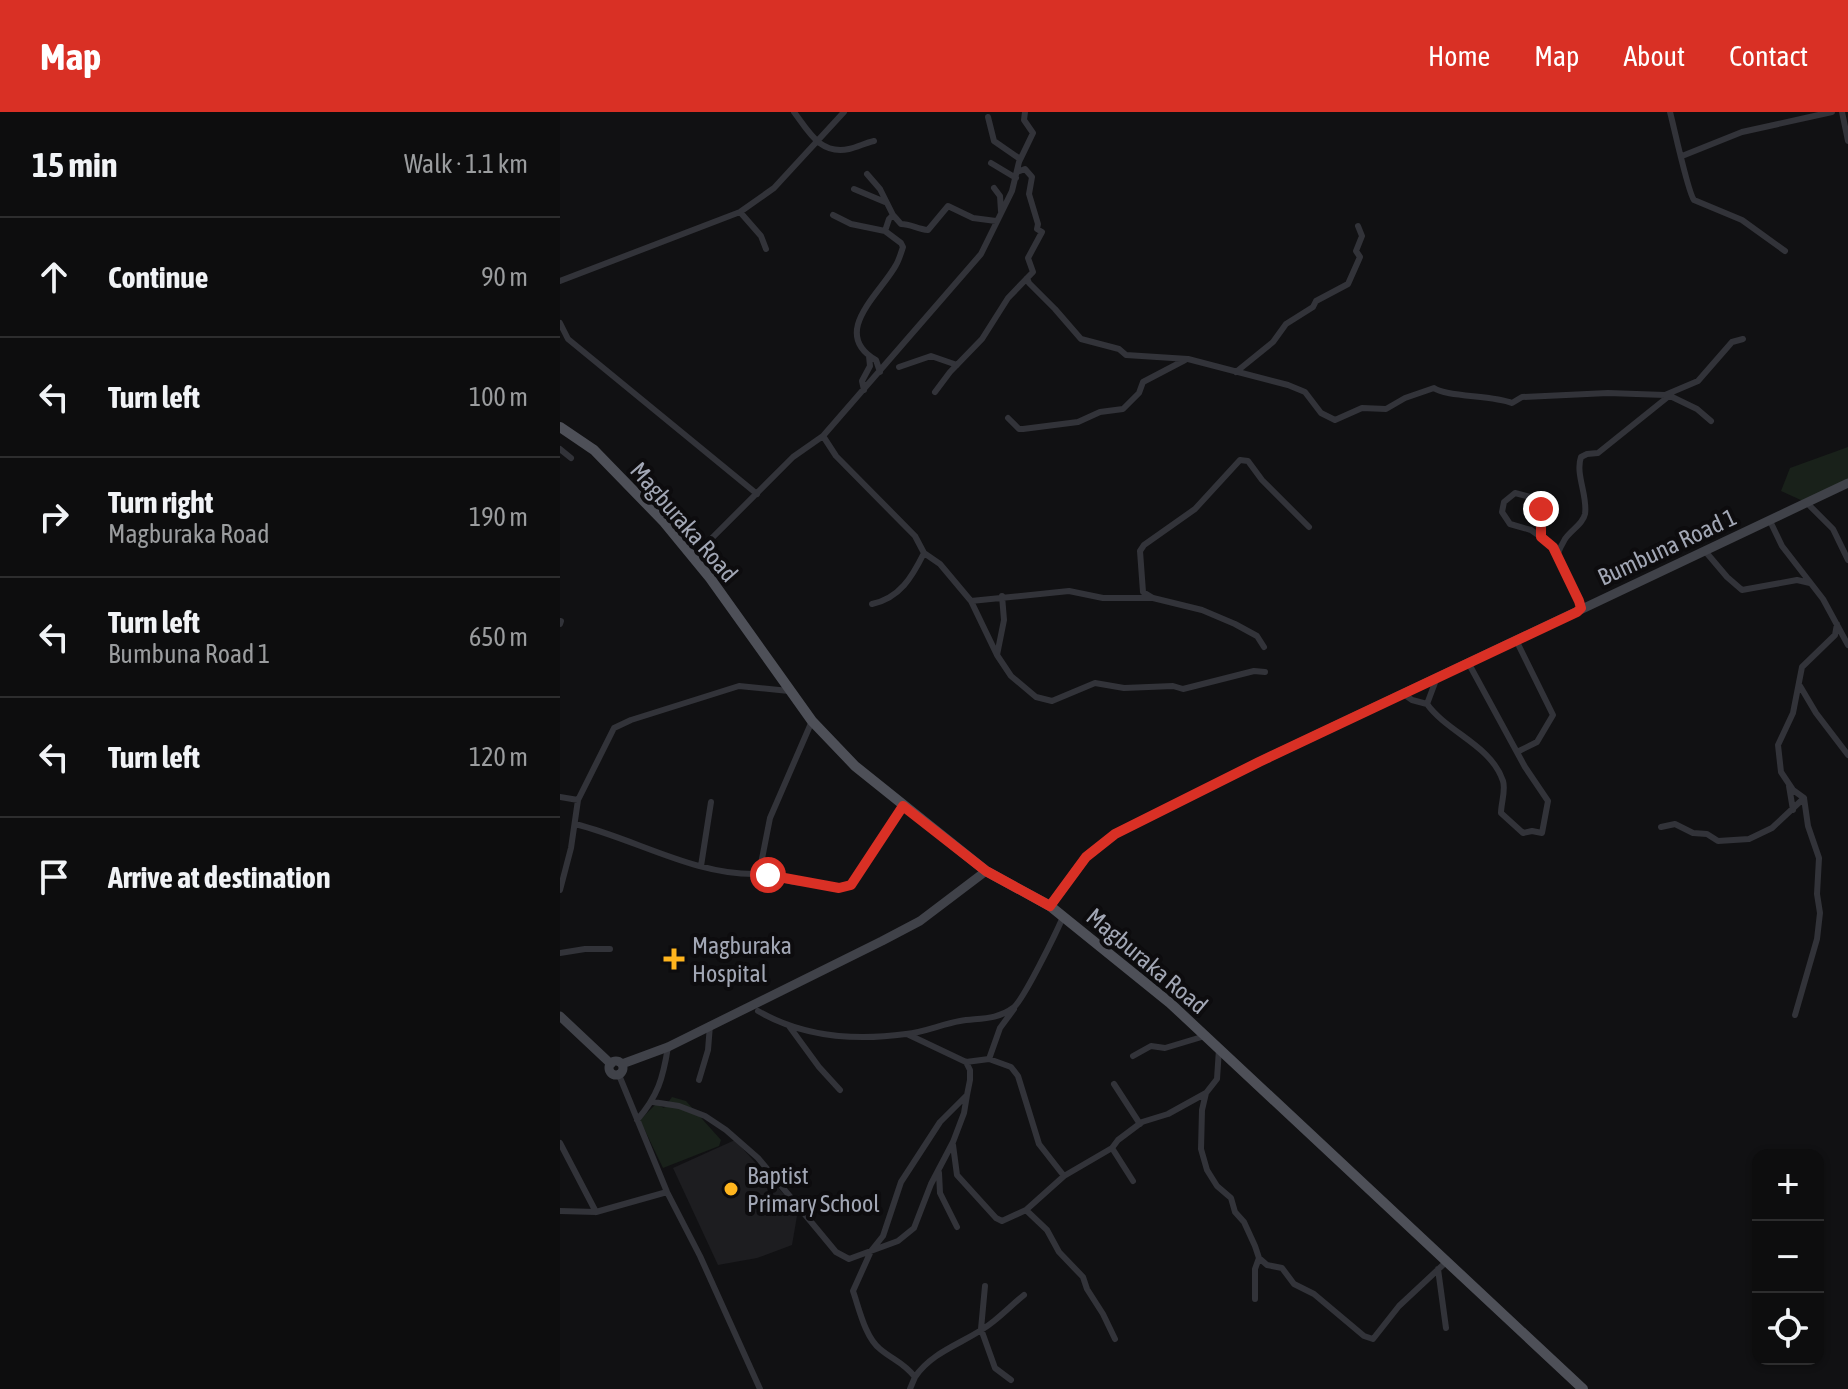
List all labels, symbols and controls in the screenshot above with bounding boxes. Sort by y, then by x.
text: Map [40,35,101,78]
text: Home [1428,40,1490,72]
text: Map [1534,40,1579,72]
text: About [1623,40,1685,72]
text: Contact [1729,40,1808,72]
text: 15 min [32,145,117,184]
text: Walk · 1.1 km [404,149,528,179]
icon: ahead [32,255,76,299]
text: Continue [108,260,208,294]
text: 90 m [481,262,528,292]
icon: left [32,375,76,419]
text: Turn left [108,380,200,414]
text: 100 m [469,382,528,412]
street label: Magburaka Road [625,457,743,587]
text: Turn right [108,485,214,519]
route end [1523,491,1559,527]
icon: right [32,495,76,539]
text: 190 m [469,502,528,532]
street label: Bumbuna Road 1 [1593,503,1741,591]
text: Magburaka Road [108,519,270,549]
text: Turn left [108,605,200,639]
icon: left [32,615,76,659]
text: 650 m [469,622,528,652]
text: Bumbuna Road 1 [108,639,270,669]
icon: left [32,735,76,779]
text: Turn left [108,740,200,774]
text: 120 m [469,742,528,772]
icon: arrive [32,855,76,899]
route start [750,857,786,893]
text: Arrive at destination [108,860,330,894]
street label: Magburaka Road [1081,903,1213,1019]
place label: Magburaka Hospital [692,932,792,987]
marker: Magburaka Hospital [663,948,685,970]
map controls [1752,1149,1824,1365]
button: + [1752,1149,1824,1221]
place label: Baptist Primary School [747,1162,880,1217]
marker: Baptist Primary School [722,1180,740,1198]
button: − [1752,1221,1824,1293]
button: locate [1752,1293,1824,1365]

